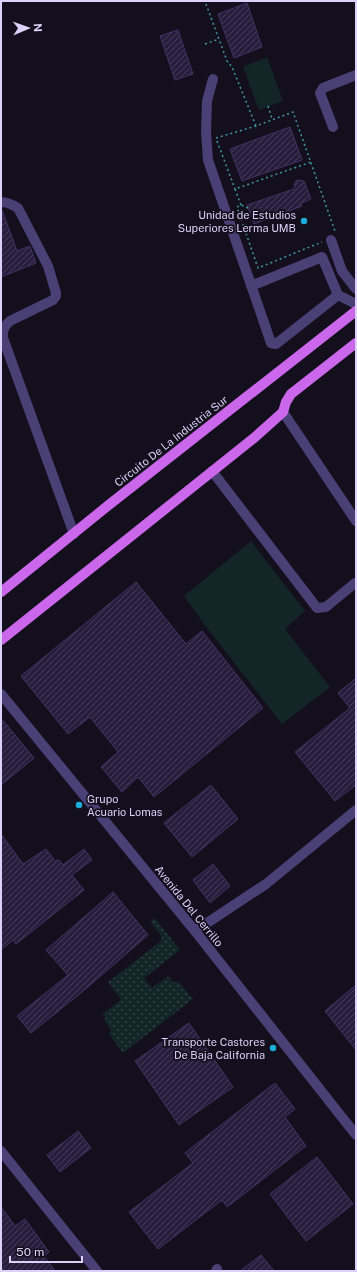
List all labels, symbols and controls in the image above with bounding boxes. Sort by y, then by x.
north arrow [8,8,48,48]
text: N [32,23,44,32]
place label: Unidad de Estudios Superiores Lerma UMB [178,209,296,234]
marker: Unidad de Estudios Superiores Lerma UMB [299,216,309,226]
street label: Circuito De La Industria Sur [112,393,230,489]
place label: Grupo Acuario Lomas [87,793,163,818]
marker: Grupo Acuario Lomas [74,800,84,810]
street label: Avenida Del Cerrillo [153,863,225,949]
place label: Transporte Castores De Baja California [162,1036,265,1061]
marker: Transporte Castores De Baja California [268,1043,278,1053]
scale bar [10,1238,82,1264]
text: 50 m [16,1245,44,1259]

